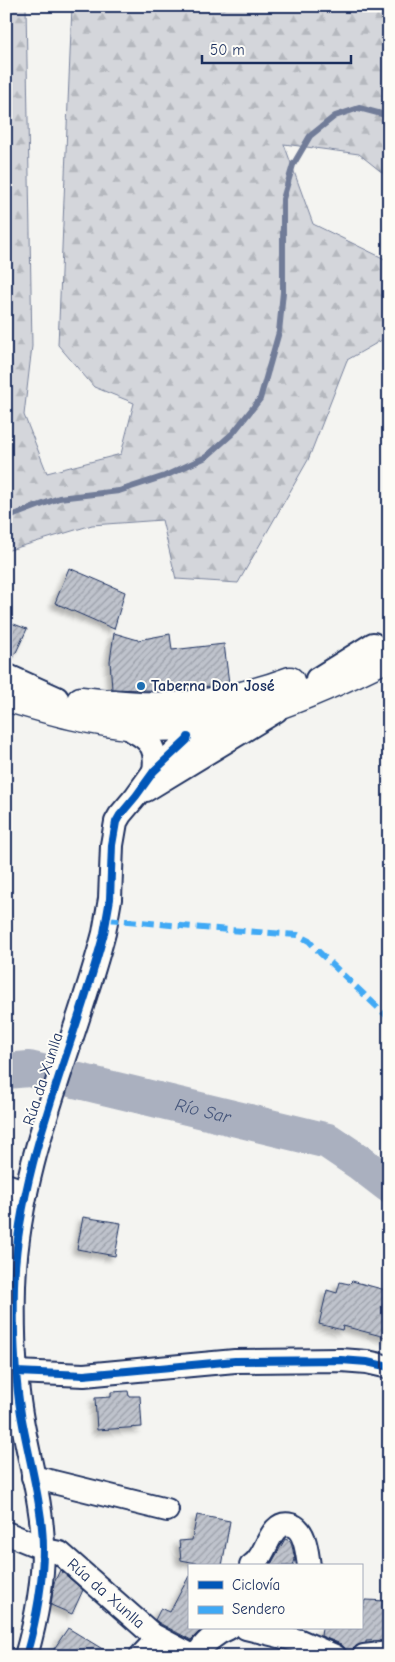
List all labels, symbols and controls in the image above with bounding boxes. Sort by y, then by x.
scale bar [202,32,351,64]
text: 50 m [210,41,245,59]
place label: Taberna Don José [151,677,275,695]
marker: Taberna Don José [135,680,147,692]
street label: Rúa da Xunlla [20,1030,66,1128]
water label: Río Sar [173,1094,234,1128]
street label: Rúa da Xunlla [64,1555,148,1632]
legend [188,1564,362,1630]
text: Ciclovía [232,1576,280,1594]
text: Sendero [232,1600,285,1618]

